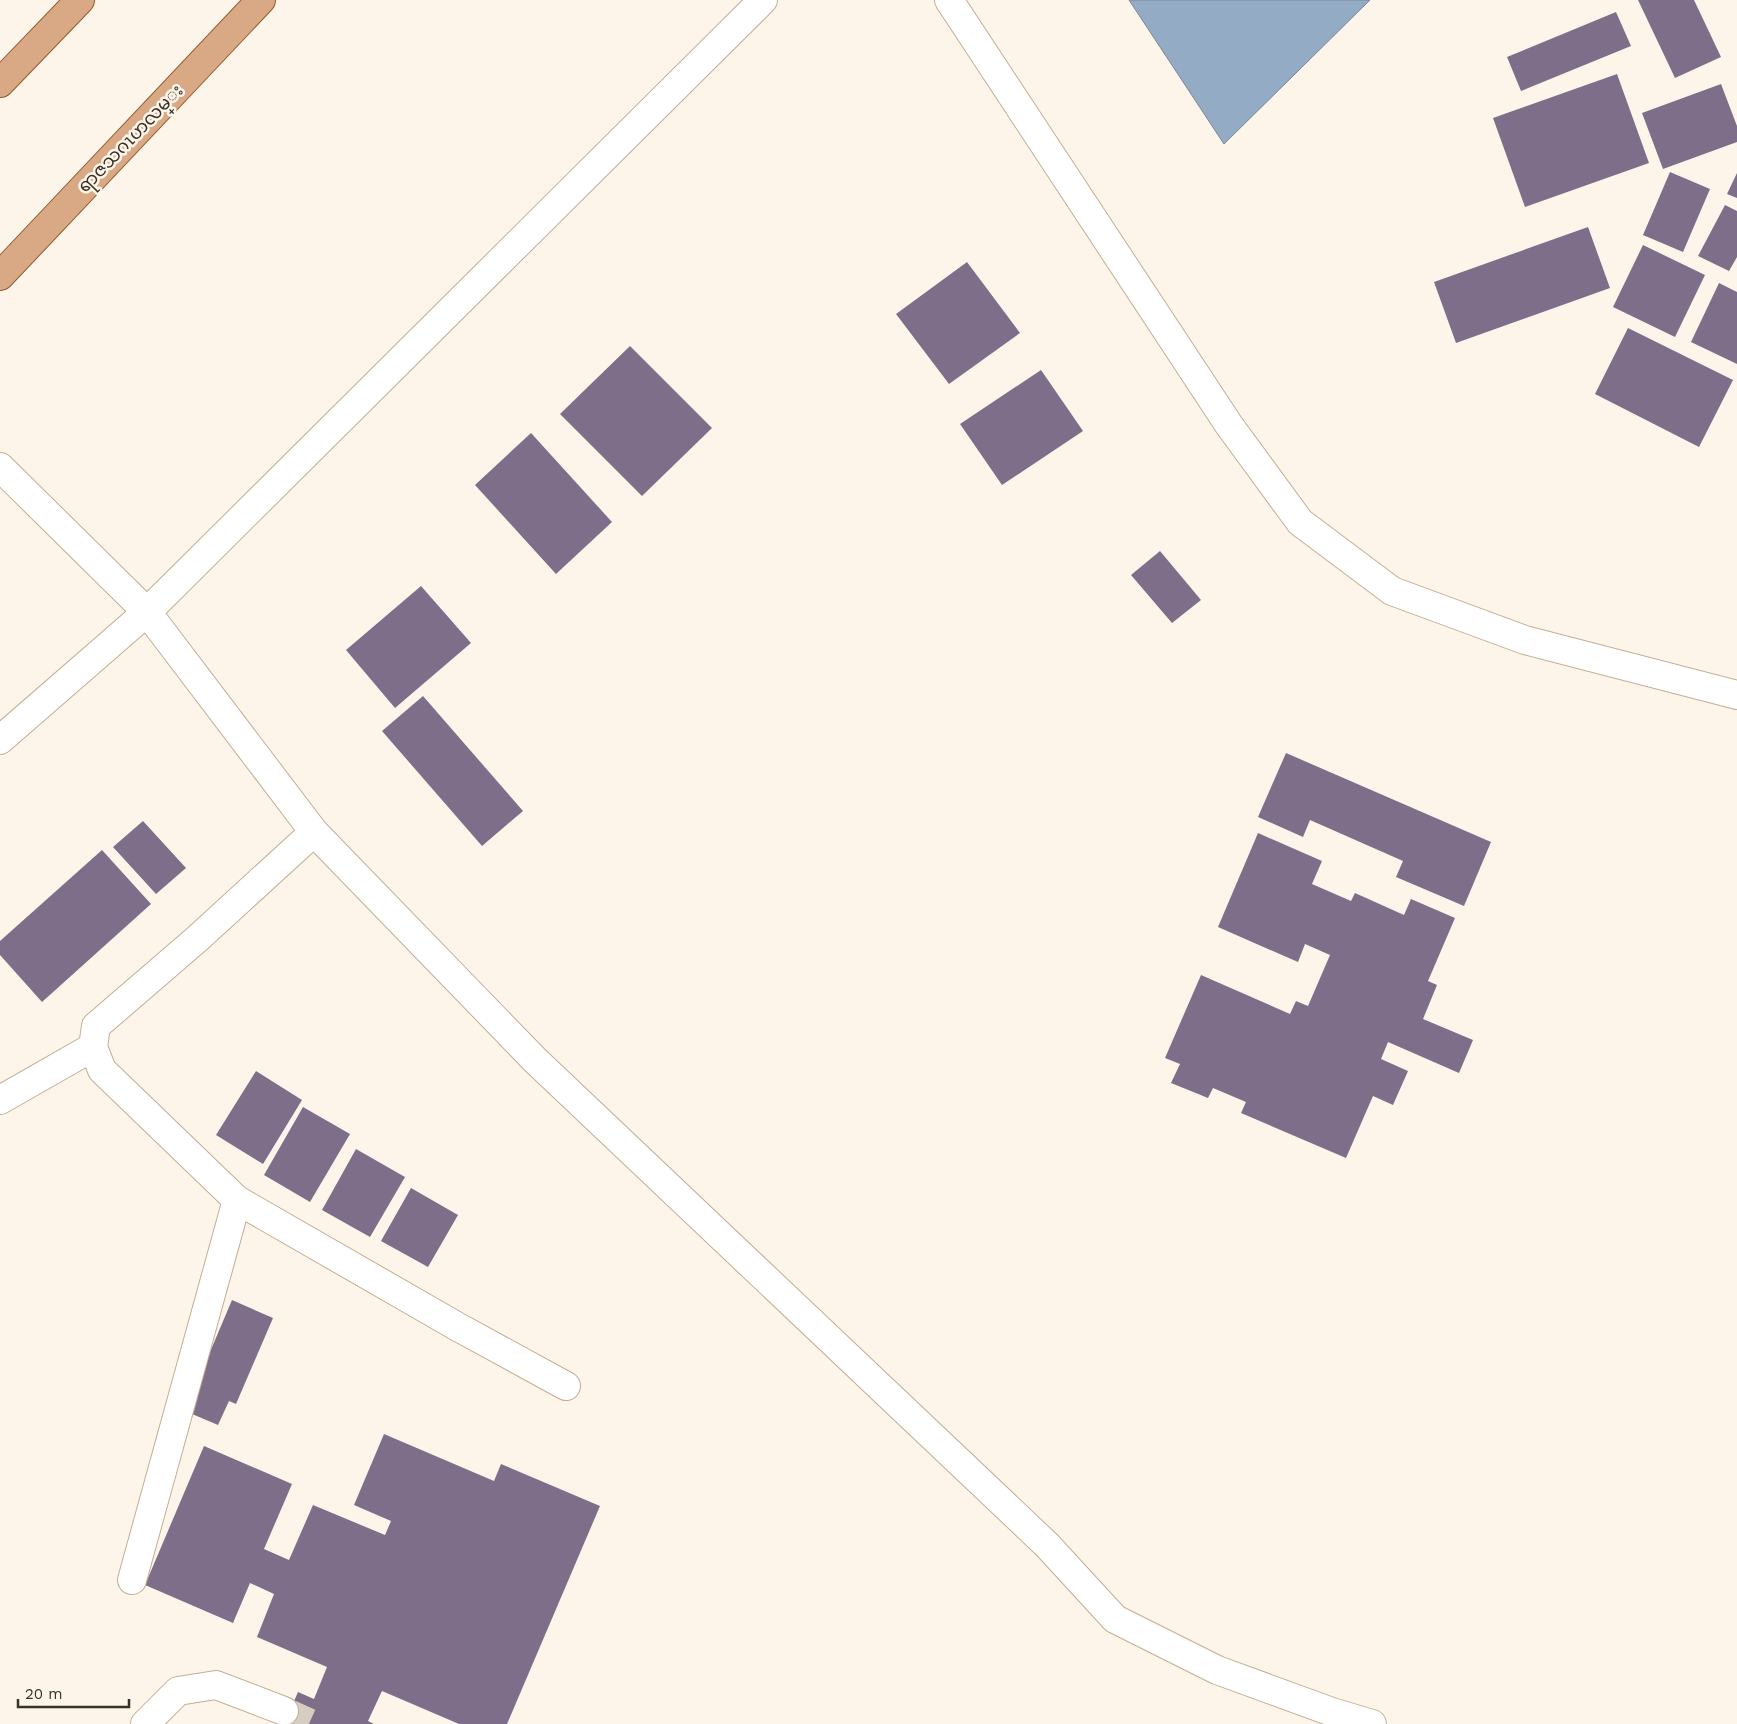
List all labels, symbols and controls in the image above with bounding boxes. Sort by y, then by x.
street label: ရာဇသဂၤဟလမ္း [73,80,190,200]
scale bar [18,1676,129,1708]
text: 20 m [25,1685,63,1703]

